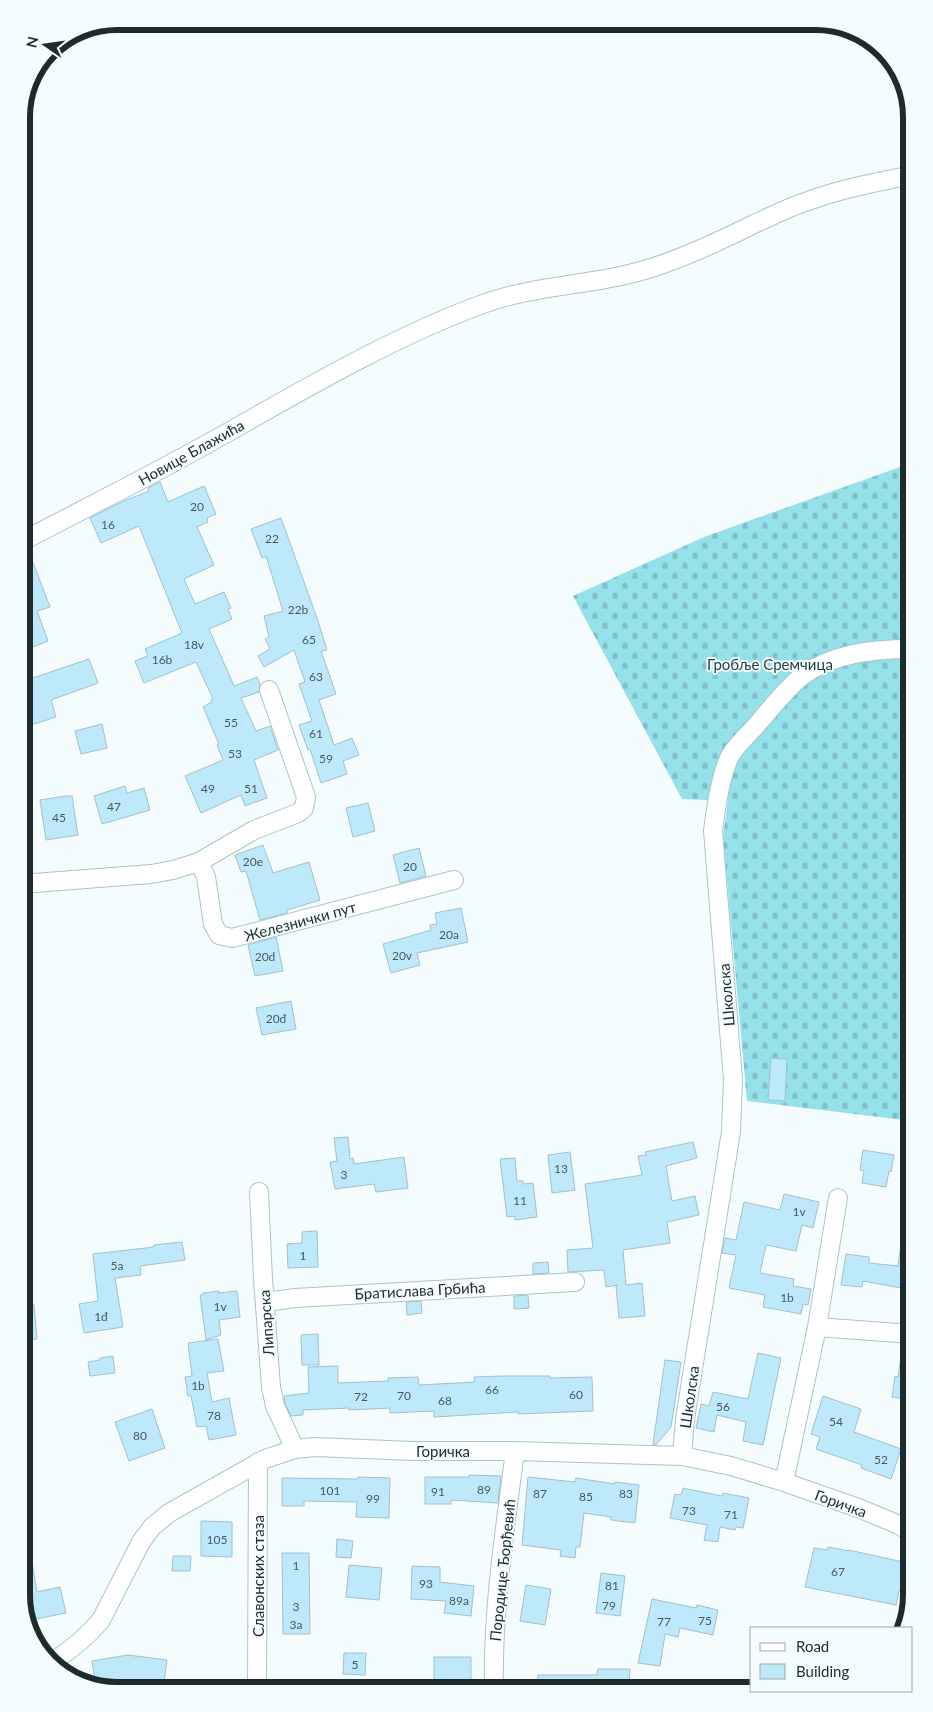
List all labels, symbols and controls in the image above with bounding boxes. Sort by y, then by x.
north arrow [20,20,70,70]
text: N [22,35,41,49]
street label: Новице Блажића [135,415,247,489]
house number: 20 [190,499,204,514]
house number: 16 [101,517,115,532]
house number: 22 [265,531,279,546]
house number: 22b [288,602,309,617]
house number: 65 [302,632,316,647]
house number: 18v [184,637,205,652]
house number: 16b [152,652,173,667]
park label: Гробље Сремчица [707,655,833,673]
house number: 63 [309,669,323,684]
house number: 55 [224,715,238,730]
house number: 61 [309,726,323,741]
house number: 53 [228,746,242,761]
house number: 59 [319,751,333,766]
house number: 49 [201,781,215,796]
house number: 51 [244,781,258,796]
house number: 47 [107,799,121,814]
house number: 45 [52,810,66,825]
house number: 20e [243,854,263,869]
house number: 20 [403,859,417,874]
street label: Железнички пут [242,897,358,945]
house number: 20a [439,927,459,942]
house number: 20v [392,948,413,963]
house number: 20d [255,949,275,964]
street label: Школска [714,963,738,1027]
house number: 20đ [266,1011,287,1026]
house number: 13 [554,1161,568,1176]
house number: 3 [341,1167,348,1182]
house number: 11 [513,1193,527,1208]
house number: 1v [792,1204,806,1219]
house number: 1 [300,1248,307,1263]
house number: 5a [111,1258,123,1273]
street label: Братислава Грбића [354,1278,486,1302]
street label: Липарска [255,1289,277,1358]
house number: 1b [780,1290,794,1305]
house number: 1v [213,1299,227,1314]
house number: 1đ [94,1309,108,1324]
street label: Школска [676,1365,702,1429]
house number: 1b [191,1378,205,1393]
house number: 66 [485,1382,499,1397]
house number: 60 [569,1387,583,1402]
house number: 70 [397,1388,411,1403]
house number: 72 [354,1389,368,1404]
house number: 68 [438,1393,452,1408]
house number: 56 [716,1399,730,1414]
house number: 78 [207,1408,221,1423]
house number: 54 [829,1414,843,1429]
house number: 80 [133,1428,147,1443]
street label: Горичка [416,1442,470,1460]
house number: 52 [874,1452,888,1467]
house number: 89 [477,1482,491,1497]
house number: 101 [320,1483,340,1498]
house number: 91 [431,1484,445,1499]
street label: Горичка [813,1485,869,1521]
house number: 87 [533,1486,547,1501]
house number: 83 [619,1486,633,1501]
house number: 85 [579,1489,593,1504]
house number: 99 [366,1491,380,1506]
street label: Породице Ђорђевић [486,1498,518,1642]
house number: 73 [682,1503,696,1518]
house number: 71 [724,1507,738,1522]
street label: Славонских стаза [249,1515,267,1637]
house number: 105 [207,1532,227,1547]
house number: 1 [293,1558,300,1573]
house number: 67 [831,1564,845,1579]
house number: 93 [419,1576,433,1591]
house number: 81 [605,1578,619,1593]
house number: 89a [449,1593,469,1608]
house number: 79 [602,1598,616,1613]
house number: 3 [293,1599,300,1614]
house number: 75 [698,1613,712,1628]
house number: 77 [657,1614,671,1629]
house number: 3a [290,1617,302,1632]
legend [750,1627,913,1692]
text: Road [796,1637,829,1655]
house number: 5 [352,1657,359,1672]
text: Building [796,1662,849,1680]

